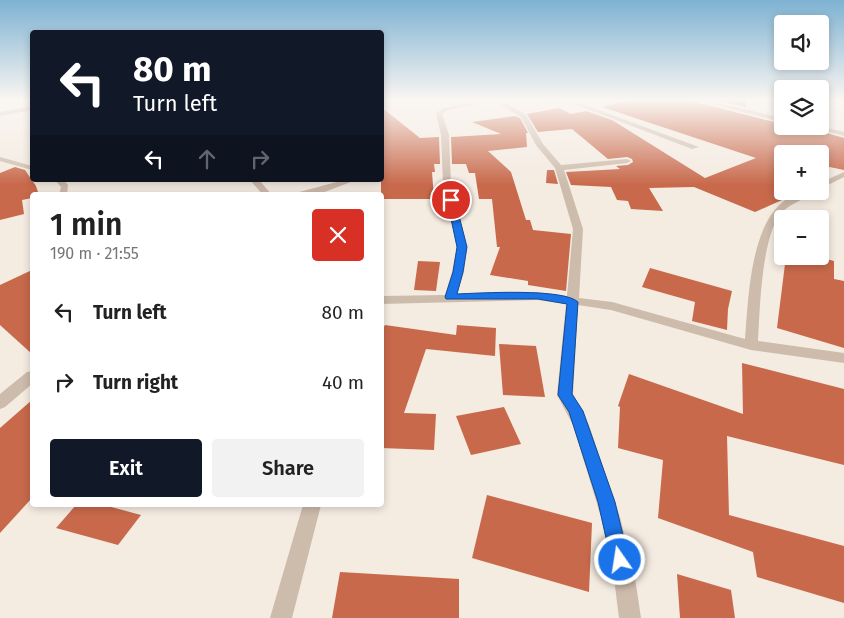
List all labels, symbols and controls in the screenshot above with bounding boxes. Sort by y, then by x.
map controls [774,15,829,265]
button: sound [774,15,829,70]
text: 80 m [133,48,212,90]
icon: left [50,50,115,115]
button: layers [774,80,829,135]
text: Turn left [133,90,217,117]
icon: left [140,145,168,173]
icon: ahead [193,145,221,173]
icon: right [246,145,274,173]
button: + [774,145,829,200]
pin [430,179,472,221]
icon: arrive [437,186,465,214]
text: 1 min [50,207,122,243]
button: close [312,209,364,261]
button: − [774,210,829,265]
text: 190 m · 21:55 [50,244,139,263]
icon: left [50,298,78,326]
text: Turn left [93,301,167,324]
text: 80 m [322,301,364,324]
icon: right [50,368,78,396]
text: Turn right [93,371,178,394]
text: 40 m [322,371,364,394]
button: Exit [50,439,202,497]
button: Share [212,439,364,497]
position arrow [593,533,645,585]

